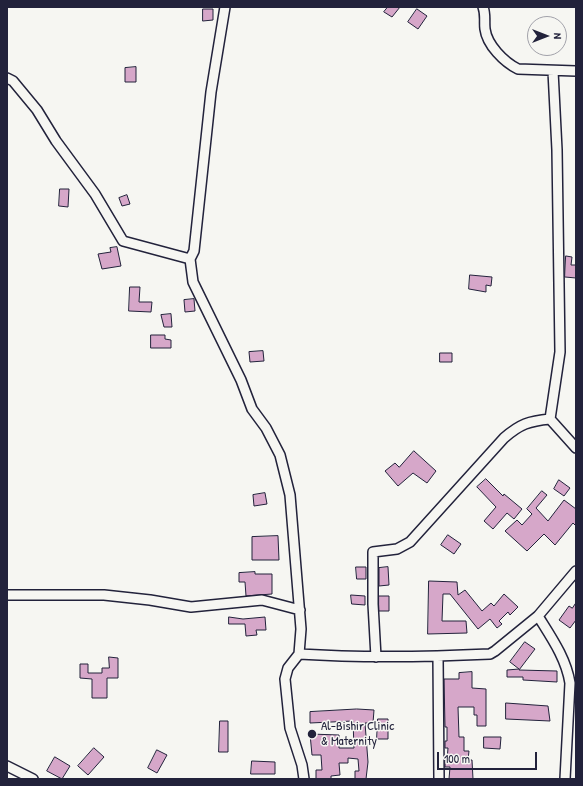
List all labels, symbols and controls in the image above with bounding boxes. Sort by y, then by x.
north arrow [527,16,567,56]
text: N [551,33,565,39]
place label: Al-Bishir Clinic & Maternity [321,719,394,750]
marker: Al-Bishir Clinic & Maternity [306,728,318,740]
scale bar [439,744,539,770]
text: 100 m [444,750,470,767]

